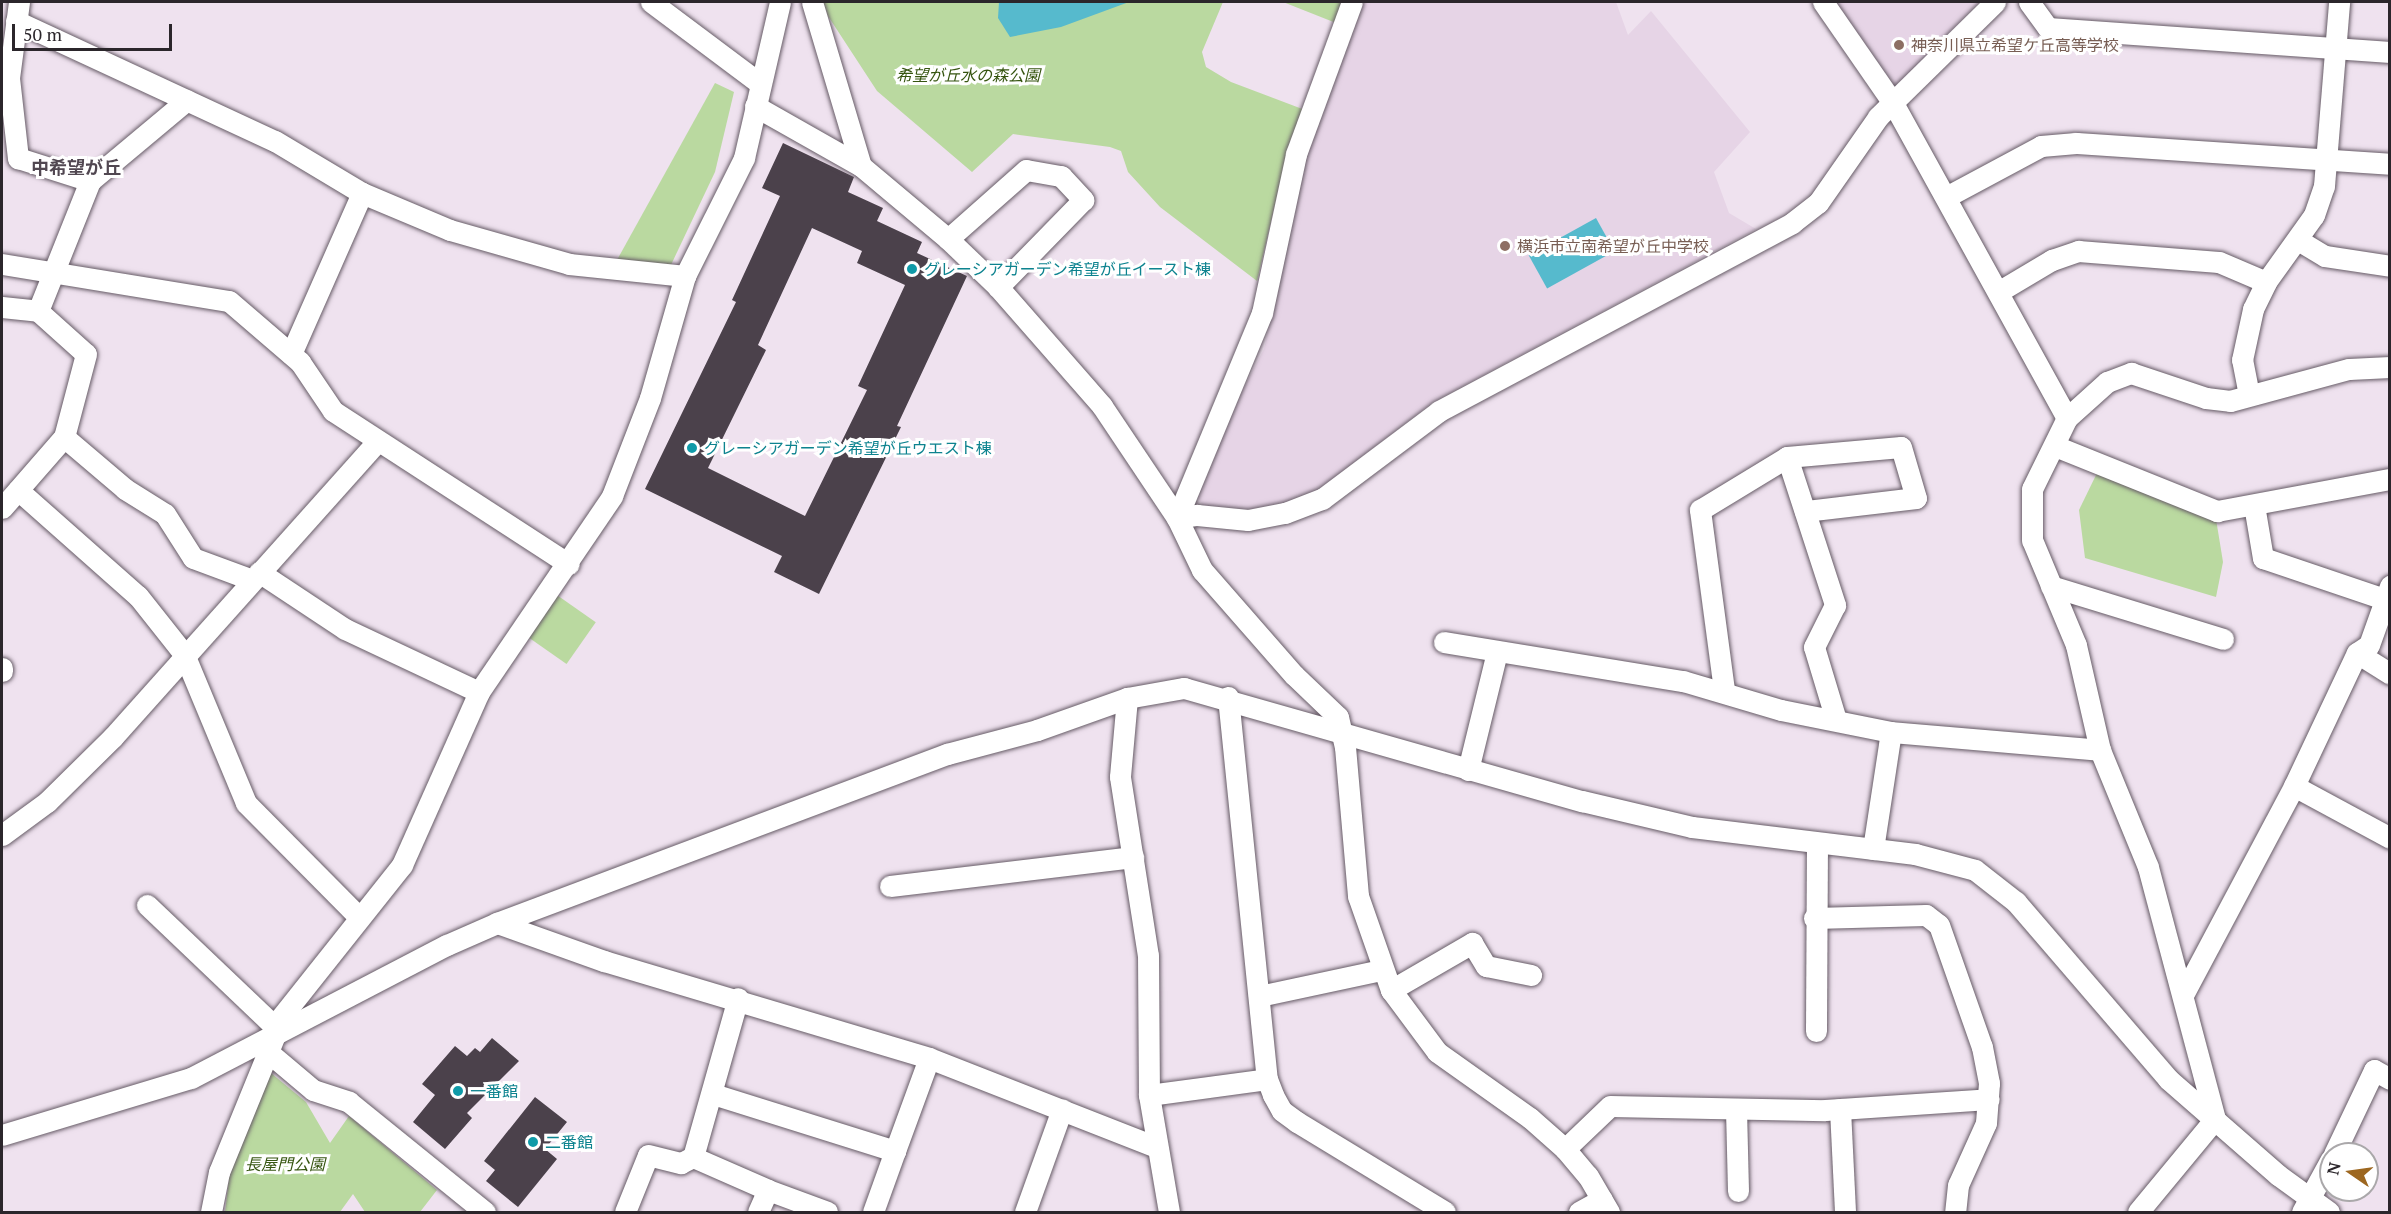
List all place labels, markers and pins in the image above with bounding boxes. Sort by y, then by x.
place label: 神奈川県立希望ケ丘高等学校 [1911,35,2119,55]
marker: 神奈川県立希望ケ丘高等学校 [1892,38,1906,52]
place label: 横浜市立南希望が丘中学校 [1517,236,1709,256]
marker: 横浜市立南希望が丘中学校 [1498,239,1512,253]
place label: グレーシアガーデン希望が丘イースト棟 [924,259,1212,279]
marker: グレーシアガーデン希望が丘イースト棟 [905,262,919,276]
place label: グレーシアガーデン希望が丘ウエスト棟 [704,438,992,458]
marker: グレーシアガーデン希望が丘ウエスト棟 [685,441,699,455]
place label: 一番館 [470,1081,518,1101]
marker: 一番館 [451,1084,465,1098]
place label: 二番館 [545,1132,593,1152]
marker: 二番館 [526,1135,540,1149]

